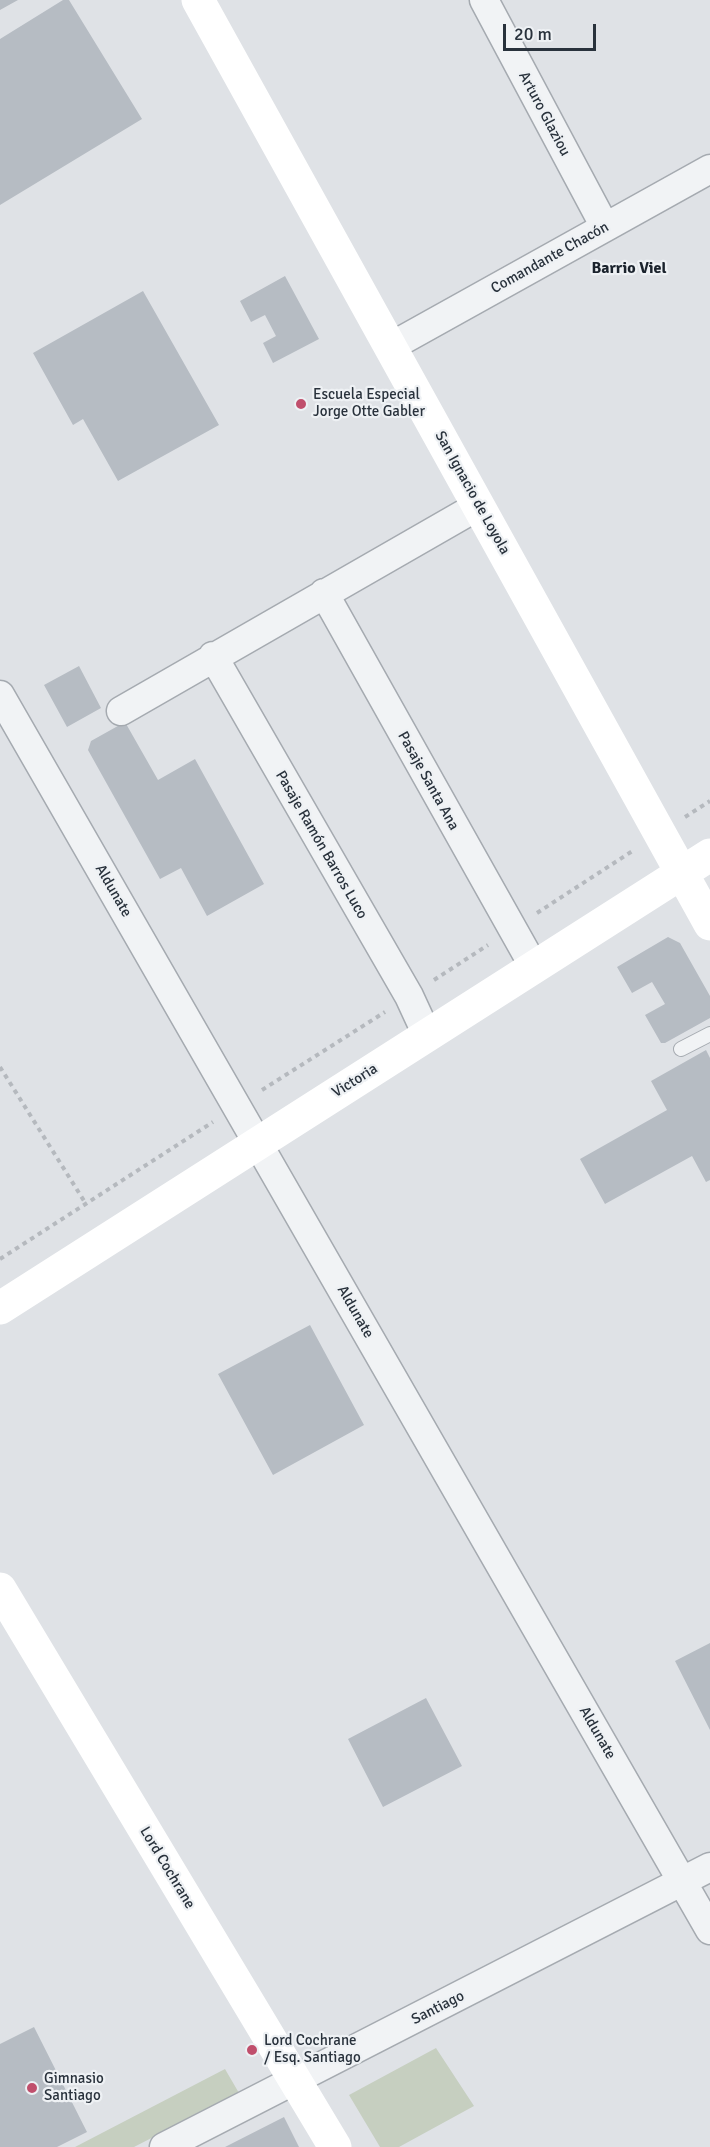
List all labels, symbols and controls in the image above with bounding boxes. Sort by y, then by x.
scale bar [506,12,599,50]
text: 20 m [514,23,552,45]
street label: Arturo Glaziou [514,69,574,159]
street label: Comandante Chacón [488,218,612,298]
district label: Barrio Viel [591,259,667,279]
place label: Escuela Especial Jorge Otte Gabler [313,386,425,421]
marker: Escuela Especial Jorge Otte Gabler [294,397,308,411]
street label: San Ignacio de Loyola [431,428,513,558]
street label: Pasaje Santa Ana [393,728,463,834]
street label: Pasaje Ramón Barros Luco [271,768,371,922]
street label: Aldunate [91,861,135,921]
street label: Victoria [329,1060,381,1102]
street label: Aldunate [333,1282,377,1342]
street label: Aldunate [575,1703,619,1763]
street label: Lord Cochrane [135,1824,199,1912]
street label: Santiago [409,1987,467,2029]
place label: Lord Cochrane / Esq. Santiago [264,2032,361,2067]
marker: Lord Cochrane / Esq. Santiago [245,2043,259,2057]
place label: Gimnasio Santiago [44,2070,104,2105]
marker: Gimnasio Santiago [25,2081,39,2095]

